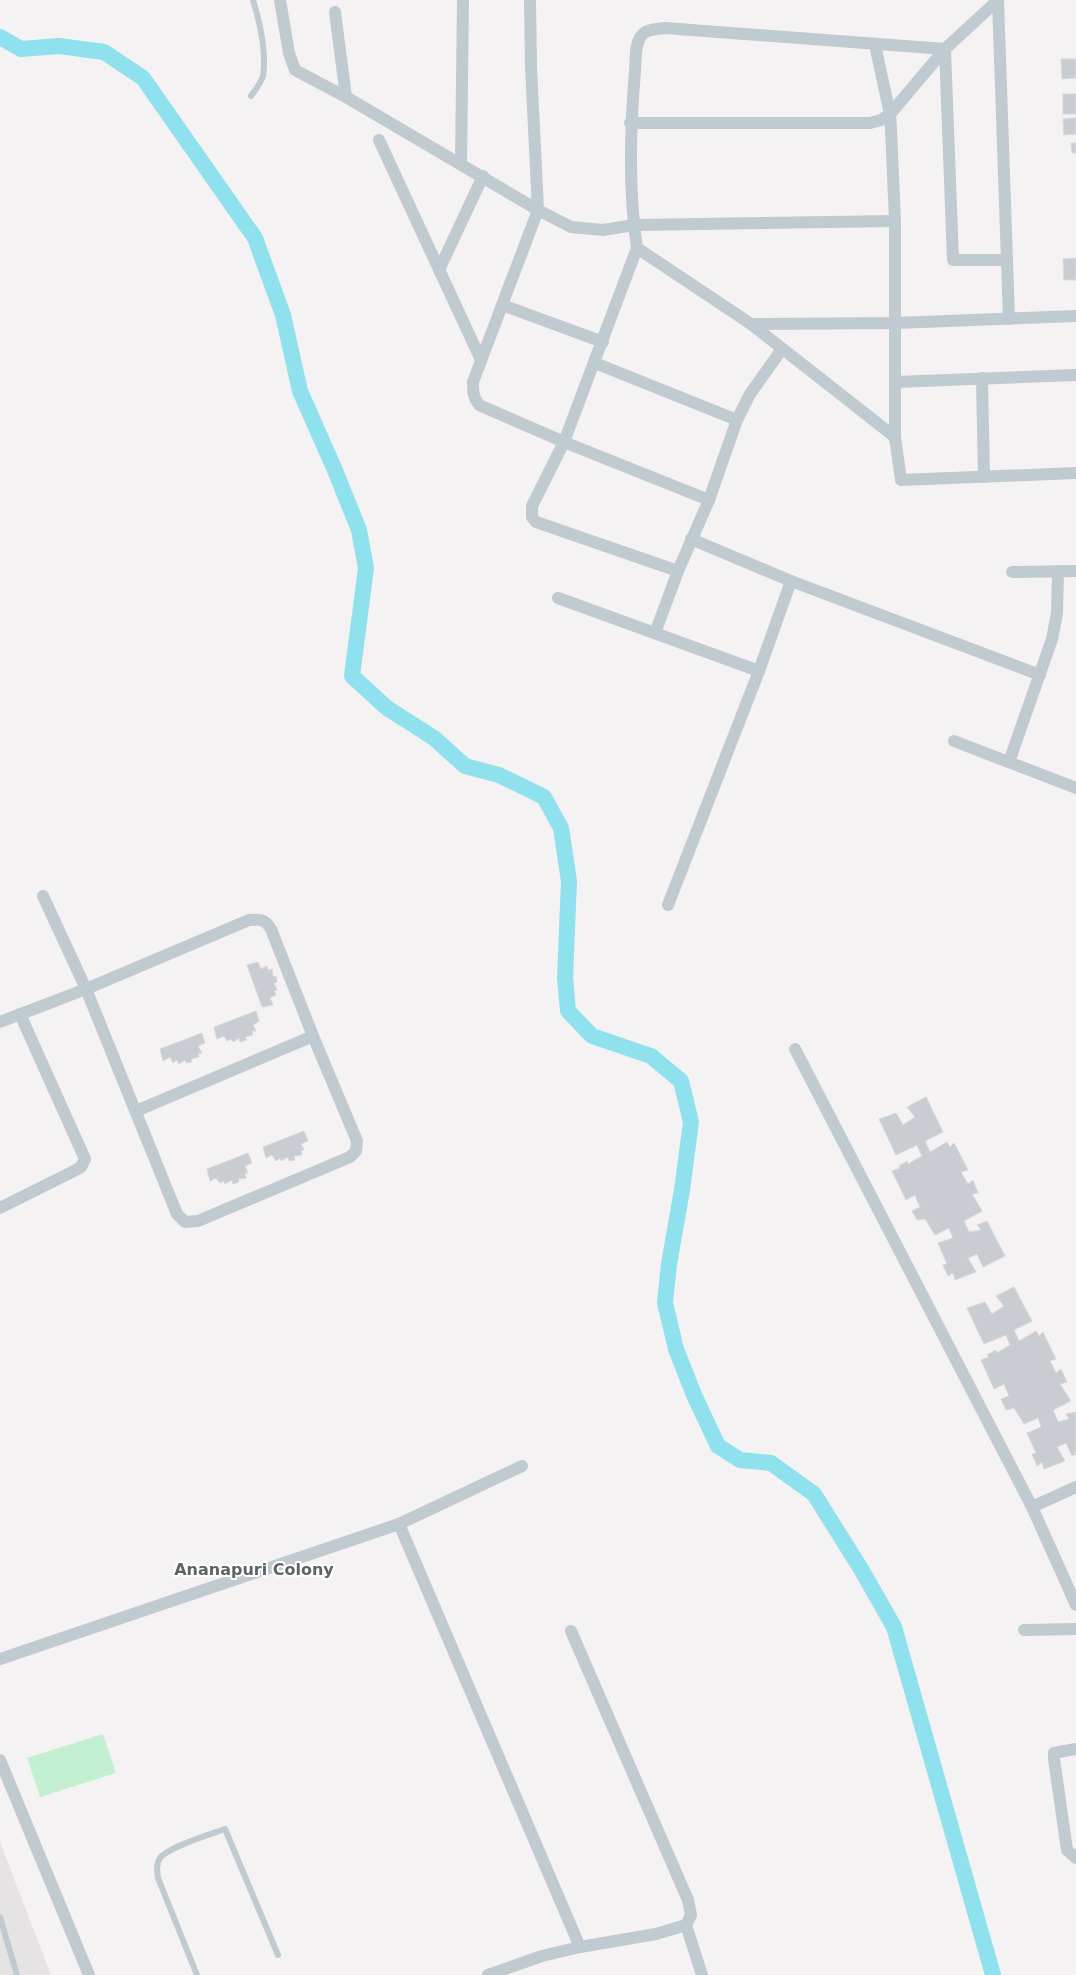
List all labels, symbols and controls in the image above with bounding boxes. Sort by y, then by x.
district label: Ananapuri Colony [174,1560,334,1579]

